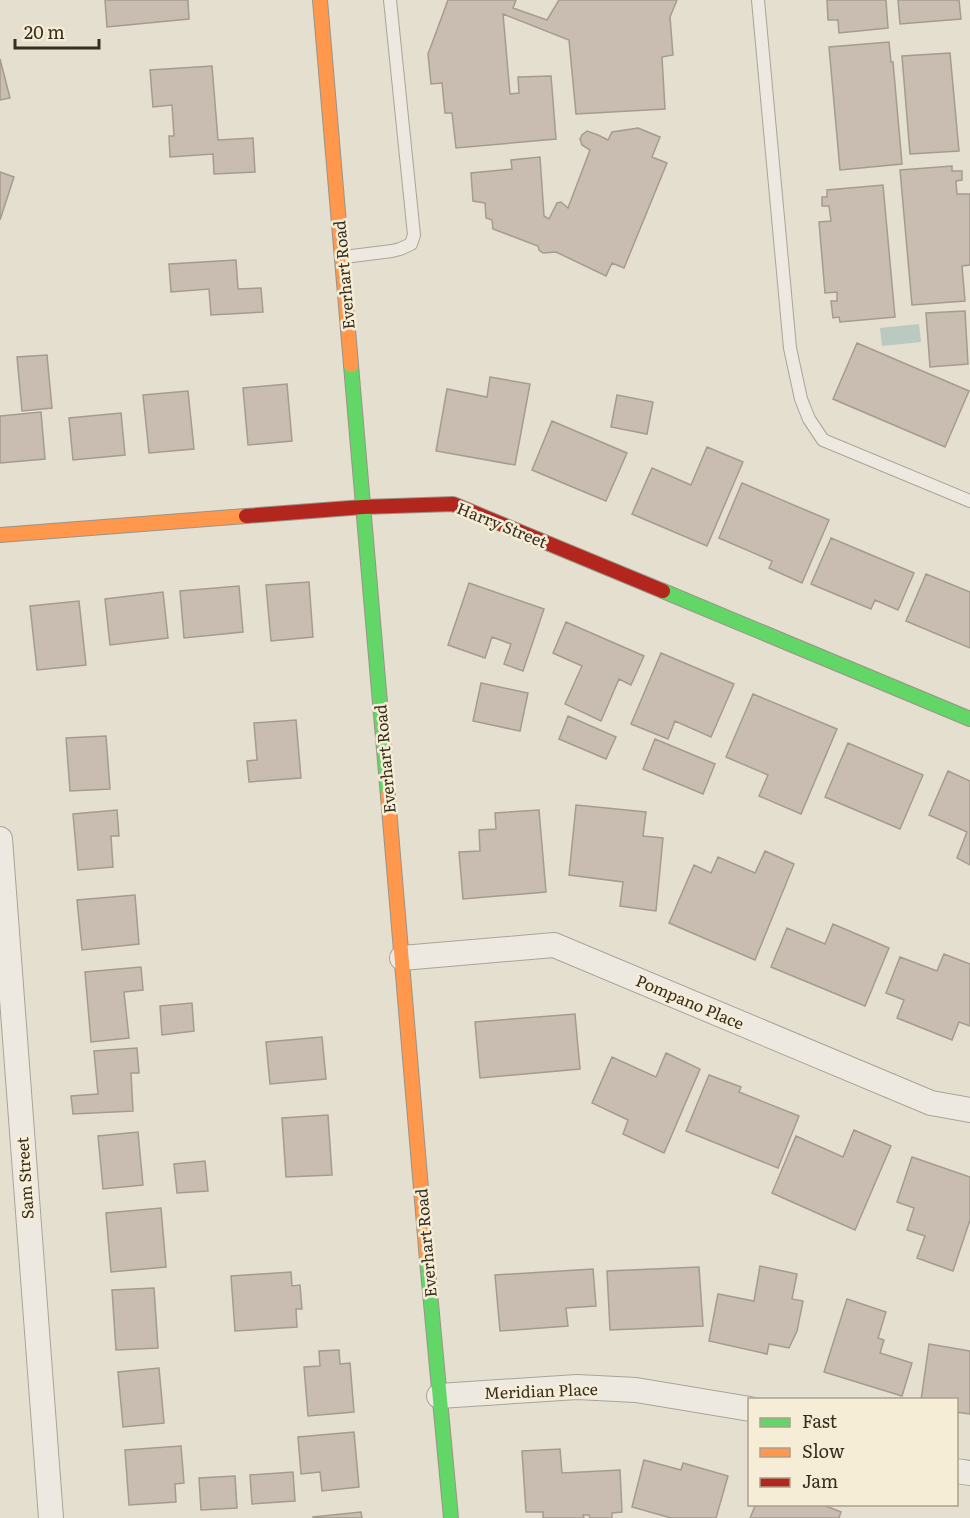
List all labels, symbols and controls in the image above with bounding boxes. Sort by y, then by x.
scale bar [15,12,99,50]
text: 20 m [24,18,65,45]
street label: Everhart Road [326,219,360,331]
street label: Harry Street [454,495,552,553]
street label: Everhart Road [367,703,401,815]
street label: Pompano Place [633,967,748,1035]
street label: Sam Street [9,1136,39,1220]
street label: Everhart Road [408,1187,442,1299]
street label: Meridian Place [484,1376,598,1404]
legend [748,1398,958,1506]
text: Fast [802,1407,838,1434]
text: Slow [802,1437,845,1464]
text: Jam [802,1467,838,1494]

